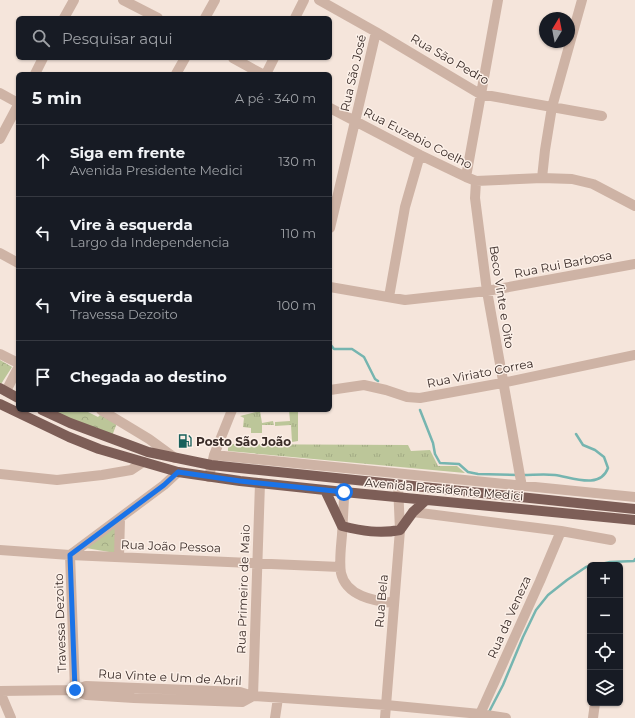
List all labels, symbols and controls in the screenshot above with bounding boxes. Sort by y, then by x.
north arrow [539,12,575,48]
search box [16,16,332,60]
icon: search [30,27,52,49]
text: Pesquisar aqui [62,29,173,48]
street label: Rua São Pedro [408,30,492,88]
street label: Rua São José [337,33,369,113]
text: 5 min [32,88,82,108]
text: A pé · 340 m [235,90,316,106]
street label: Rua Euzebio Coelho [361,104,475,172]
text: Siga em frente [70,143,185,162]
icon: ahead [32,150,54,172]
text: 130 m [278,153,316,169]
text: Avenida Presidente Medici [70,162,243,178]
text: Vire à esquerda [70,215,193,234]
icon: left [32,222,54,244]
text: 110 m [281,225,316,241]
text: Largo da Independencia [70,234,229,250]
street label: Beco Vinte e Oito [486,245,518,349]
street label: Rua Rui Barbosa [513,247,613,281]
text: Vire à esquerda [70,287,193,306]
icon: left [32,294,54,316]
text: 100 m [277,297,316,313]
text: Travessa Dezoito [70,306,178,322]
street label: Rua Viriato Correa [426,355,534,391]
icon: arrive [32,366,54,388]
text: Chegada ao destino [70,367,227,386]
fuel station icon: Posto São João [177,433,193,449]
place label: Posto São João [196,434,291,449]
street label: Avenida Presidente Medici [364,475,524,503]
route start [335,483,353,501]
street label: Rua Primeiro de Maio [233,524,253,654]
street label: Rua João Pessoa [121,537,221,555]
map controls [587,562,623,706]
button: + [587,562,623,598]
street label: Travessa Dezoito [51,573,69,673]
street label: Rua da Veneza [484,573,534,661]
street label: Rua Bela [371,574,391,628]
button: − [587,598,623,634]
button: locate [587,634,623,670]
street label: Rua Vinte e Um de Abril [98,666,242,688]
button: layers [587,670,623,706]
route end [66,681,84,699]

